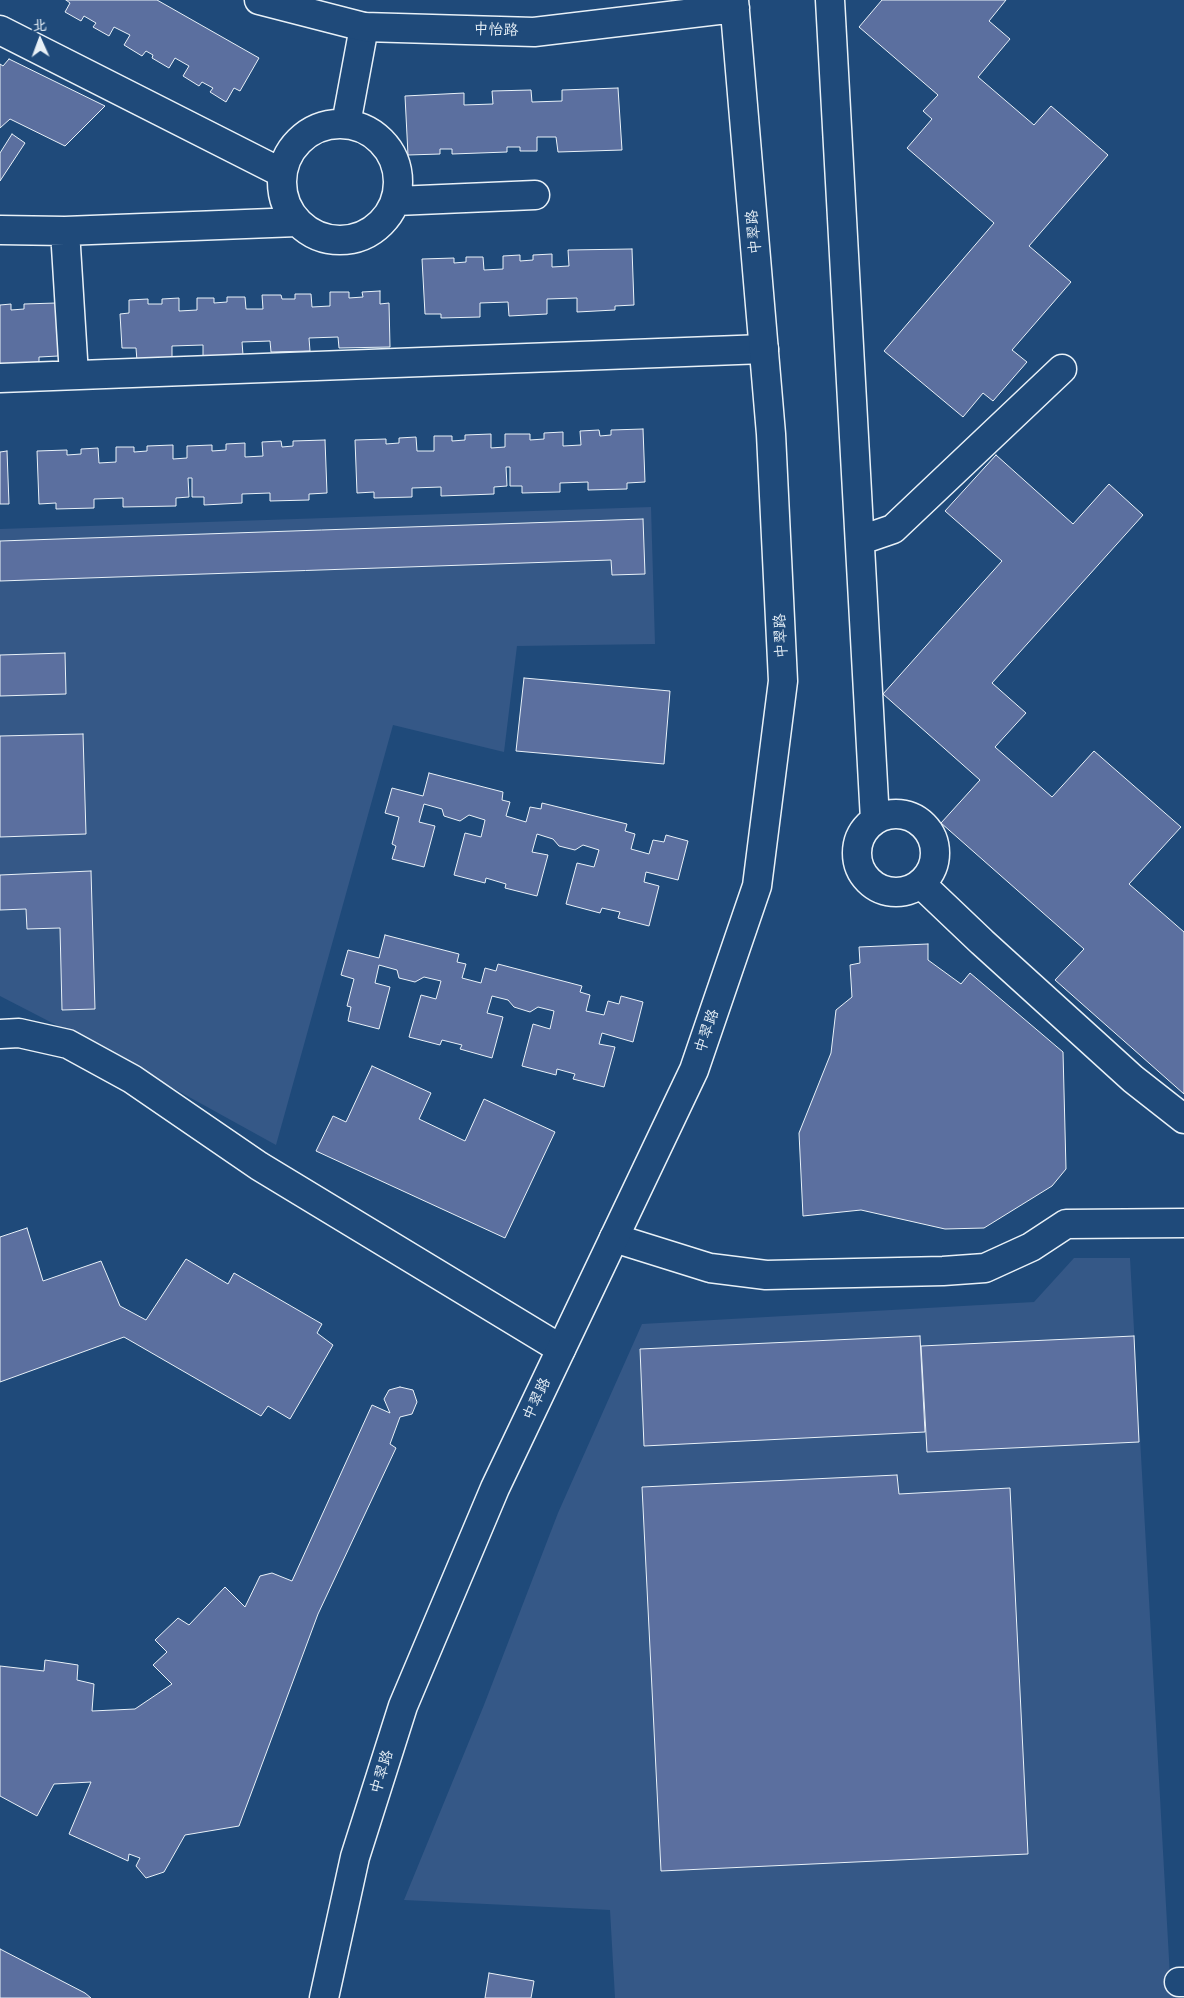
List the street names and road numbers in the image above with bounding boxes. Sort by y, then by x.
street label: 中怡路 [473,20,519,40]
street label: 中翠路 [743,209,765,255]
street label: 中翠路 [771,613,791,659]
street label: 中翠路 [691,1007,723,1055]
street label: 中翠路 [519,1375,555,1423]
street label: 中翠路 [367,1748,397,1796]

